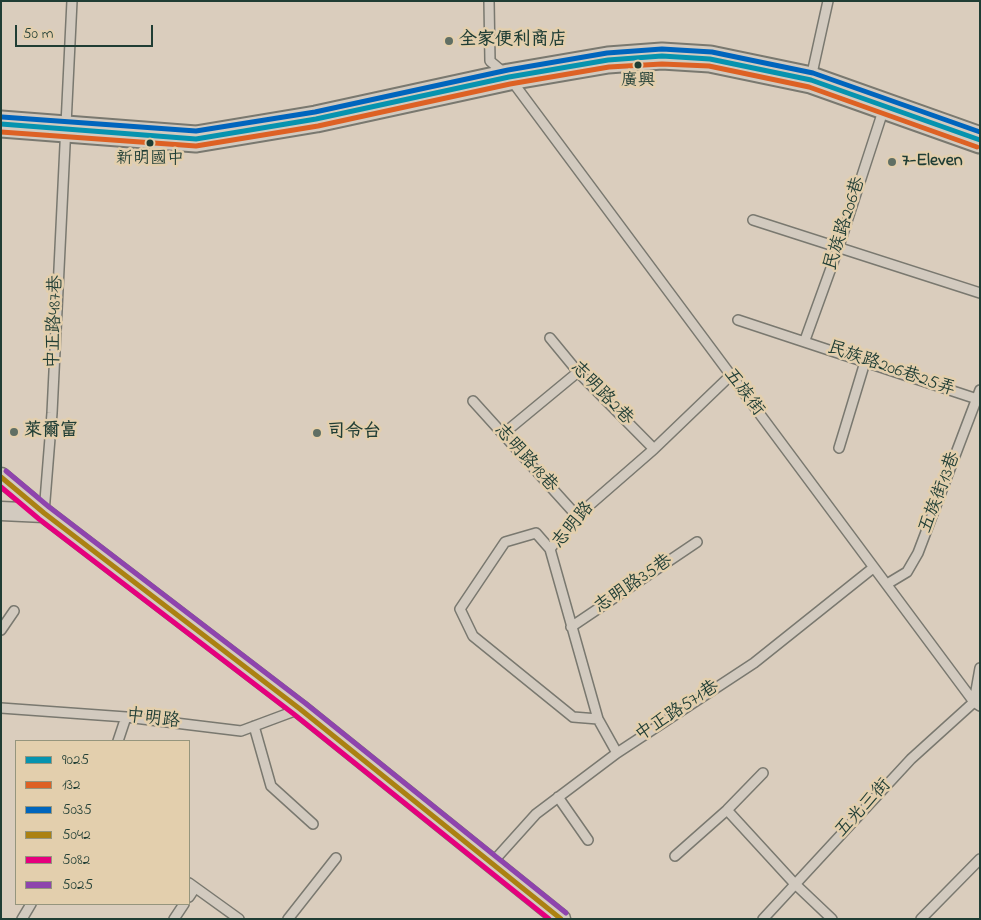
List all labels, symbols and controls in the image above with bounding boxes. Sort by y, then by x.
scale bar [18,15,155,47]
text: 50 m [23,23,53,45]
place label: 全家便利商店 [459,30,567,52]
marker: 全家便利商店 [443,35,455,47]
marker: 廣興 [633,60,643,70]
place label: 廣興 [621,72,655,92]
marker: 新明國中 [145,138,155,148]
place label: 新明國中 [116,150,184,170]
place label: 7-Eleven [902,151,963,173]
marker: 7-Eleven [886,156,898,168]
street label: 民族路206巷 [821,175,871,273]
street label: 中正路487巷 [44,275,68,369]
street label: 民族路206巷25弄 [824,338,958,402]
street label: 志明路2巷 [565,357,637,431]
street label: 五族街 [718,365,768,421]
street label: 志明路18巷 [489,420,561,498]
place label: 萊爾富 [24,421,78,443]
place label: 司令台 [327,422,381,444]
marker: 萊爾富 [8,426,20,438]
marker: 司令台 [311,427,323,439]
street label: 五族街13巷 [916,449,966,537]
street label: 志明路 [548,498,600,554]
street label: 志明路35巷 [591,551,677,619]
street label: 中正路571巷 [632,677,724,747]
street label: 中明路 [125,706,181,734]
legend [15,740,190,905]
text: 9025 [62,749,89,771]
text: 132 [62,774,80,796]
street label: 五光三街 [832,775,896,843]
text: 5035 [62,799,92,821]
text: 5042 [62,824,91,846]
text: 5082 [62,849,90,871]
text: 5025 [62,874,93,896]

